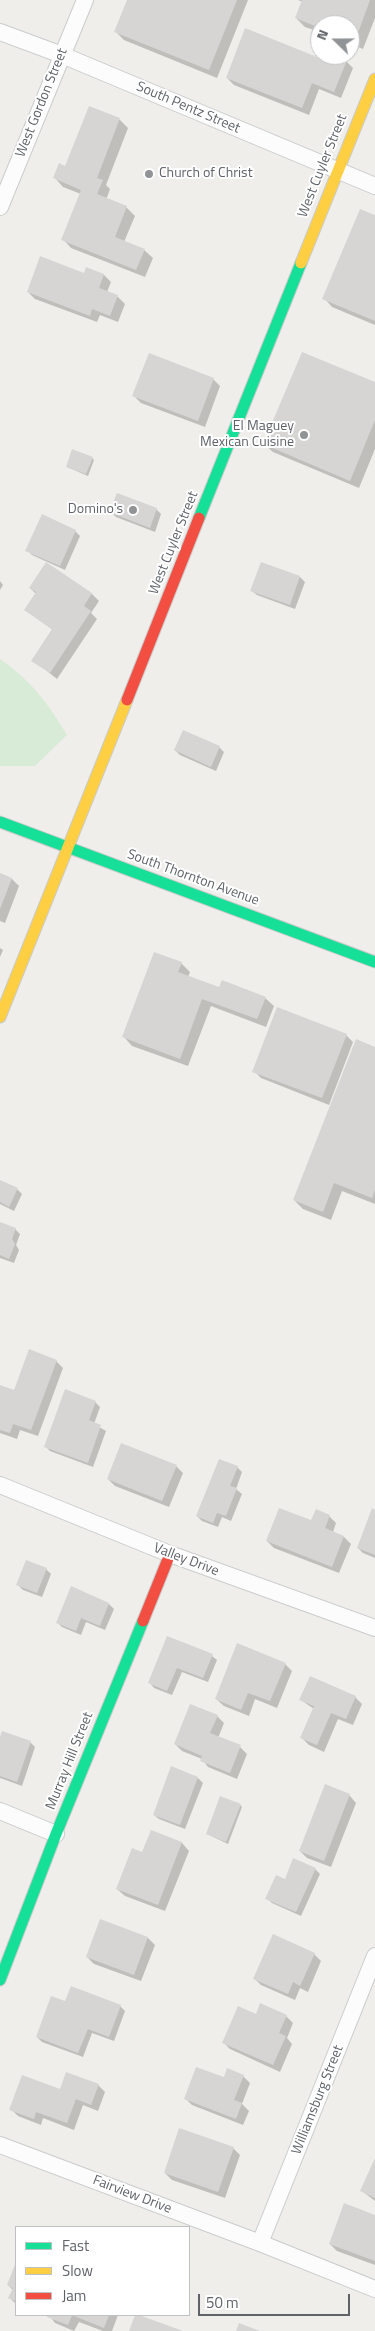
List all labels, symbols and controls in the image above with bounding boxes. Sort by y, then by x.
north arrow [310,15,360,65]
text: N [310,26,333,43]
street label: West Gordon Street [13,46,71,160]
street label: South Pentz Street [134,79,242,137]
street label: West Cuyler Street [295,112,351,220]
place label: Church of Christ [159,166,253,182]
marker: Church of Christ [143,168,155,180]
place label: El Maguey Mexican Cuisine [200,419,294,452]
marker: El Maguey Mexican Cuisine [298,429,310,441]
street label: West Cuyler Street [146,489,202,597]
place label: Domino's [68,502,123,518]
marker: Domino's [127,504,139,516]
street label: South Thornton Avenue [125,846,261,910]
street label: Valley Drive [151,1540,221,1580]
street label: Murray Hill Street [43,1710,97,1812]
street label: Williamsburg Street [288,2043,348,2157]
street label: Fairview Drive [90,2172,174,2218]
legend [15,2226,190,2316]
text: Fast [62,2234,89,2257]
text: Slow [62,2259,93,2282]
text: Jam [62,2284,86,2307]
scale bar [200,2284,352,2316]
text: 50 m [206,2291,239,2314]

